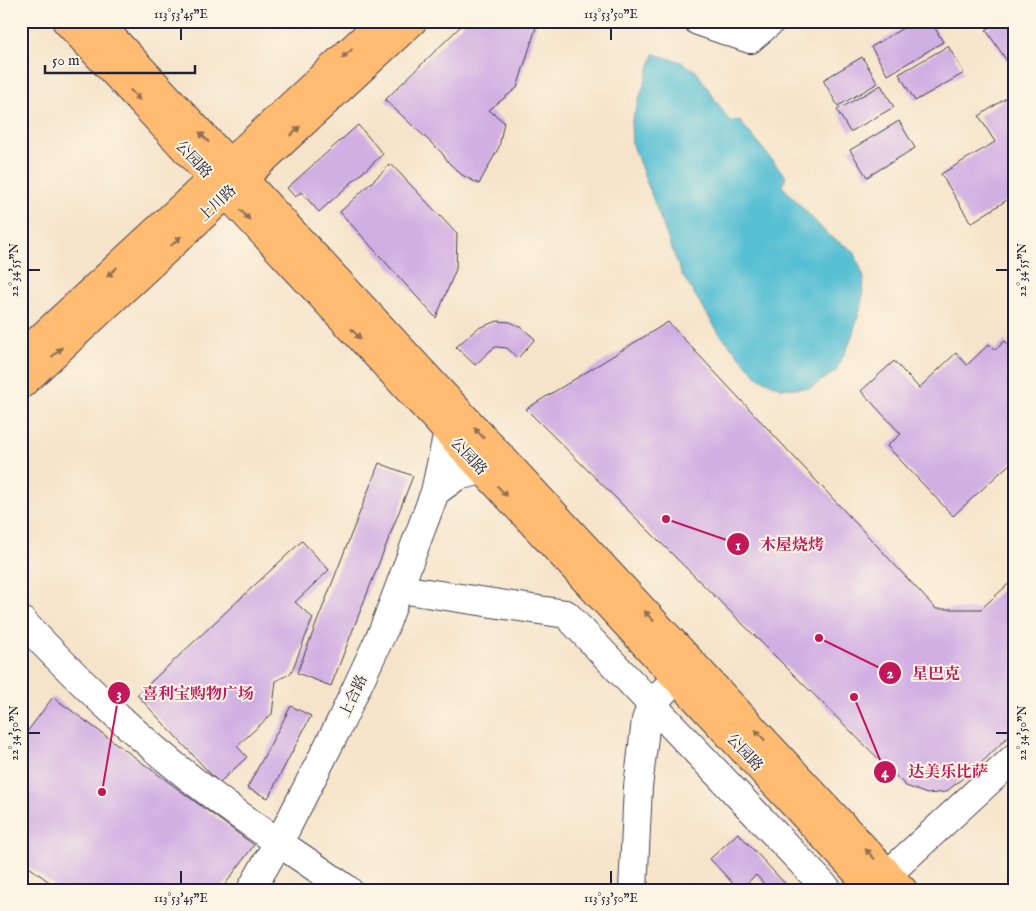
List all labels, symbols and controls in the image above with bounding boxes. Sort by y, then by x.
text: 113°53'45"E [154,7,208,22]
text: 113°53'50"E [584,7,638,22]
scale bar [45,42,195,74]
one-way arrow [341,48,353,60]
text: 50 m [52,51,80,70]
one-way arrow [129,89,141,101]
one-way arrow [289,125,301,137]
one-way arrow [198,131,210,143]
street label: 公园路 [171,136,216,182]
street label: 上川路 [194,181,240,226]
one-way arrow [239,208,251,220]
one-way arrow [170,235,182,247]
text: 22°34'55"N [7,242,22,297]
text: 22°34'55"N [1015,242,1030,297]
one-way arrow [107,266,119,278]
one-way arrow [350,327,362,339]
one-way arrow [51,346,63,358]
one-way arrow [473,427,485,439]
street label: 公园路 [446,433,491,479]
one-way arrow [496,485,508,497]
callout: 木屋烧烤 [725,529,834,560]
text: 1 [735,536,741,555]
text: 木屋烧烤 [760,536,824,556]
one-way arrow [643,610,655,622]
callout: 星巴克 [877,658,970,689]
text: 2 [886,664,894,683]
text: 星巴克 [912,665,960,685]
street label: 上合路 [335,672,372,721]
callout: 喜利宝购物广场 [107,678,264,709]
text: 喜利宝购物广场 [142,684,254,705]
text: 3 [116,685,122,704]
text: 22°34'50"N [7,705,22,761]
text: 22°34'50"N [1015,705,1030,761]
street label: 公园路 [722,729,767,775]
one-way arrow [754,729,766,741]
callout: 达美乐比萨 [873,756,998,787]
text: 4 [881,763,889,782]
text: 达美乐比萨 [908,763,988,783]
one-way arrow [864,848,876,860]
text: 113°53'45"E [154,891,208,906]
text: 113°53'50"E [584,891,638,906]

